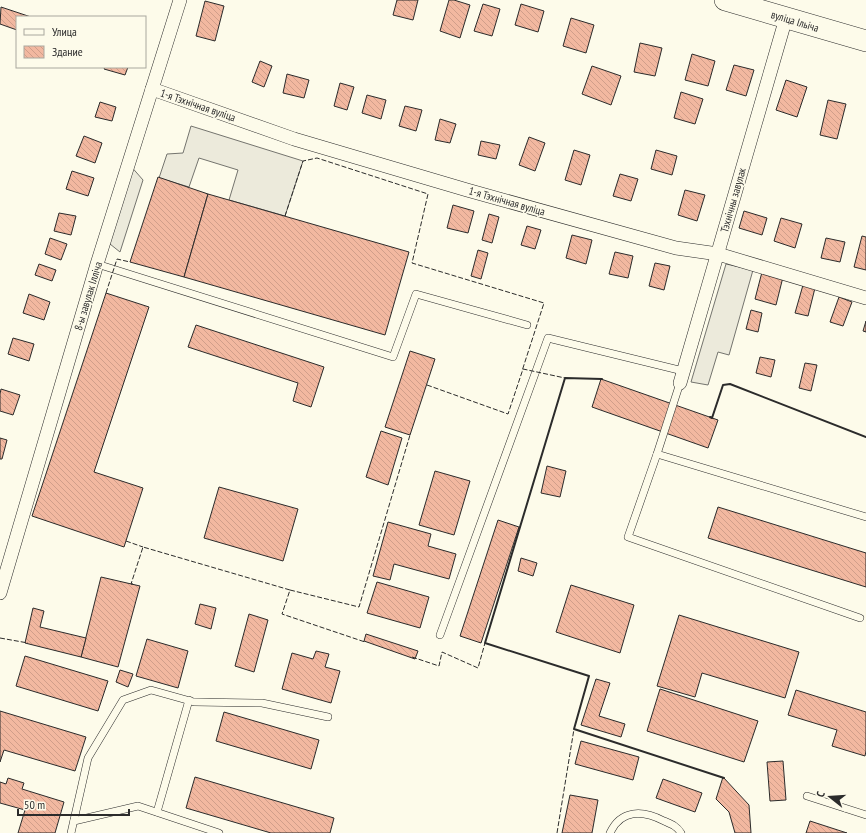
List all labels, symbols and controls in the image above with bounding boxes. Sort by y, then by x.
street label: вуліца Ільіча [769,7,821,35]
legend [16,16,146,68]
text: Улица [52,24,77,39]
text: Здание [52,44,83,59]
street label: 1-я Тэхнічная вуліца [159,86,237,124]
street label: Тэхнічны завулак [717,165,749,234]
street label: 1-я Тэхнічная вуліца [467,183,547,219]
street label: 8-ы завулак Ілліча [71,260,105,332]
north arrow [810,777,850,817]
text: С [813,790,828,799]
scale bar [18,791,129,817]
text: 50 m [24,797,45,812]

